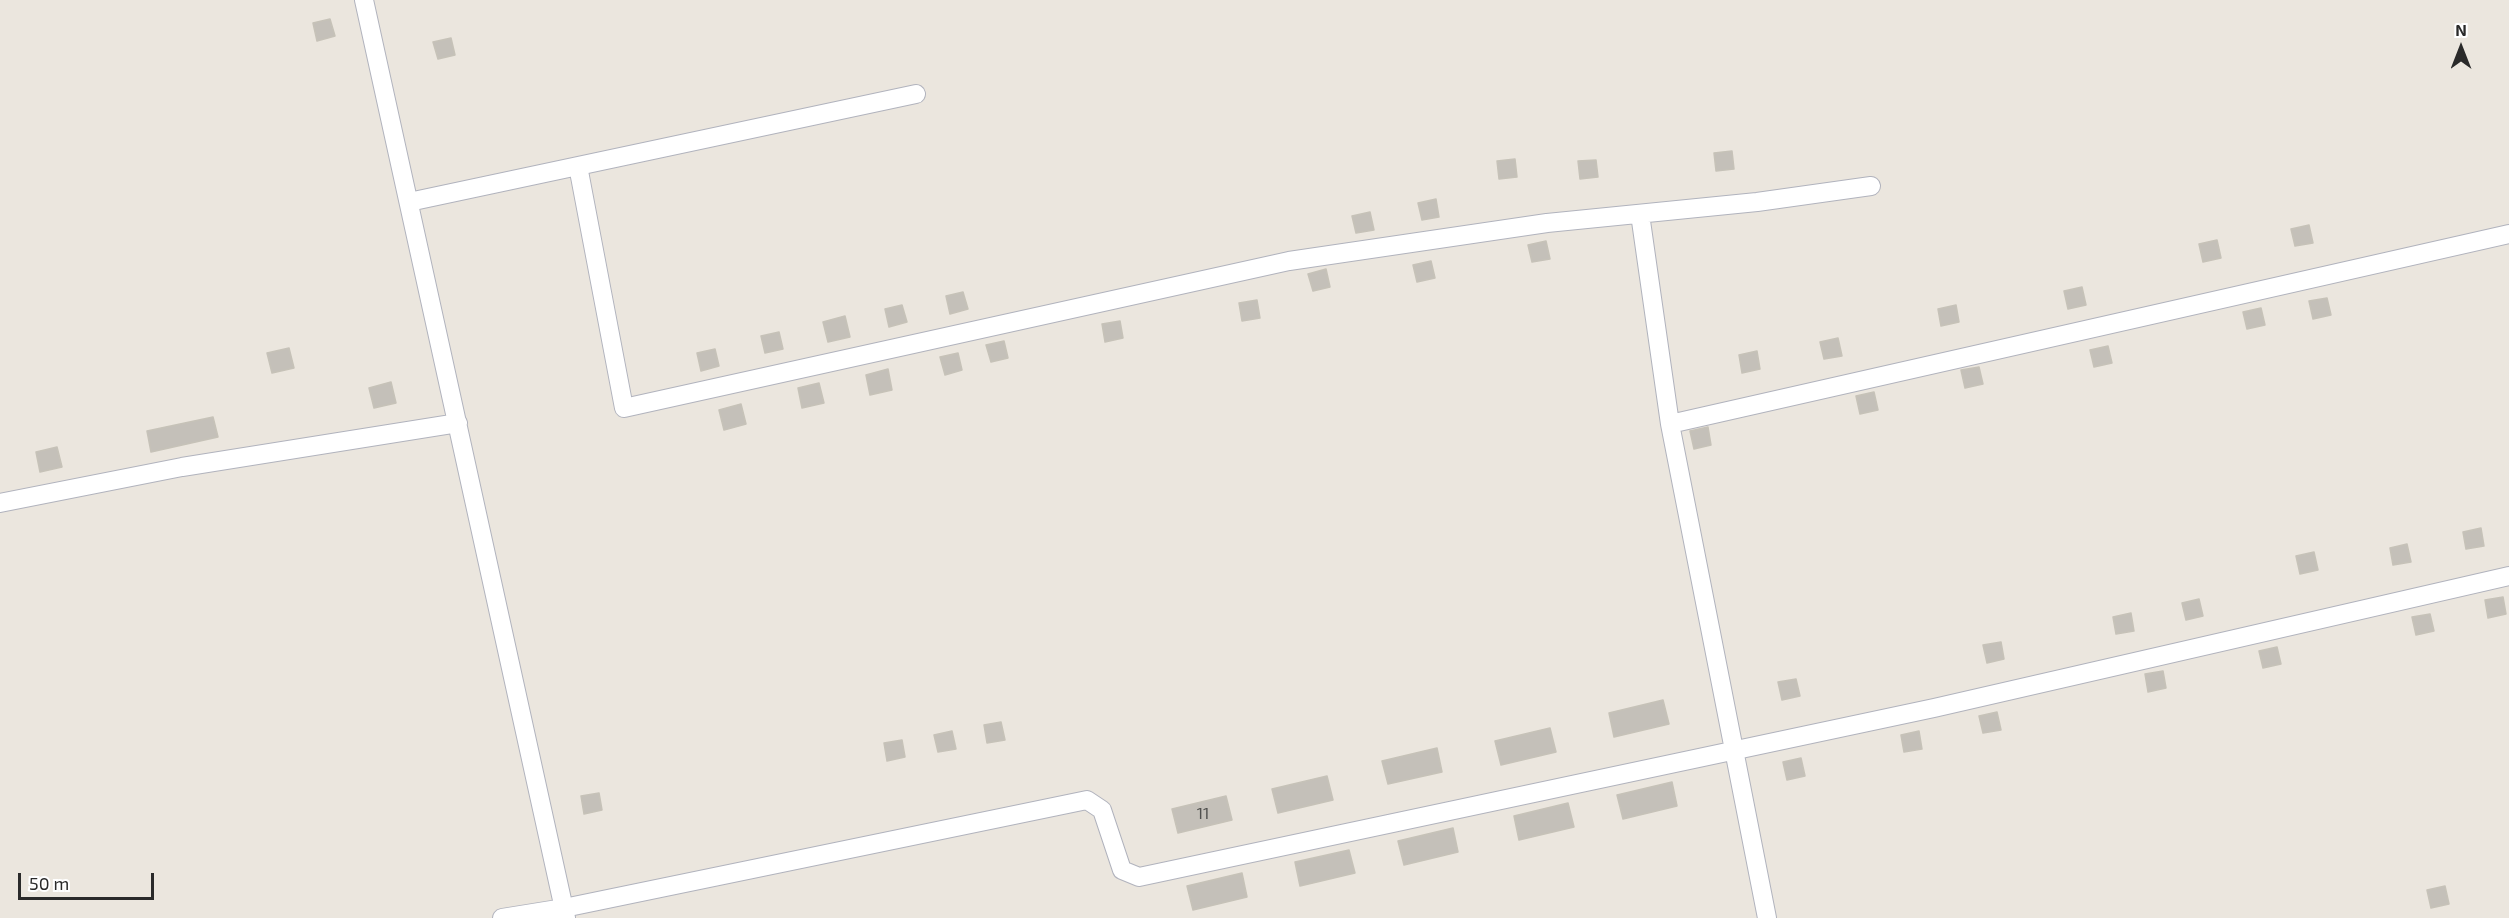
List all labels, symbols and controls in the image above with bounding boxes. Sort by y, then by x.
north arrow [2431,18,2491,78]
text: N [2455,20,2467,39]
house number: 11 [1197,804,1209,824]
scale bar [21,861,158,899]
text: 50 m [29,872,69,894]

